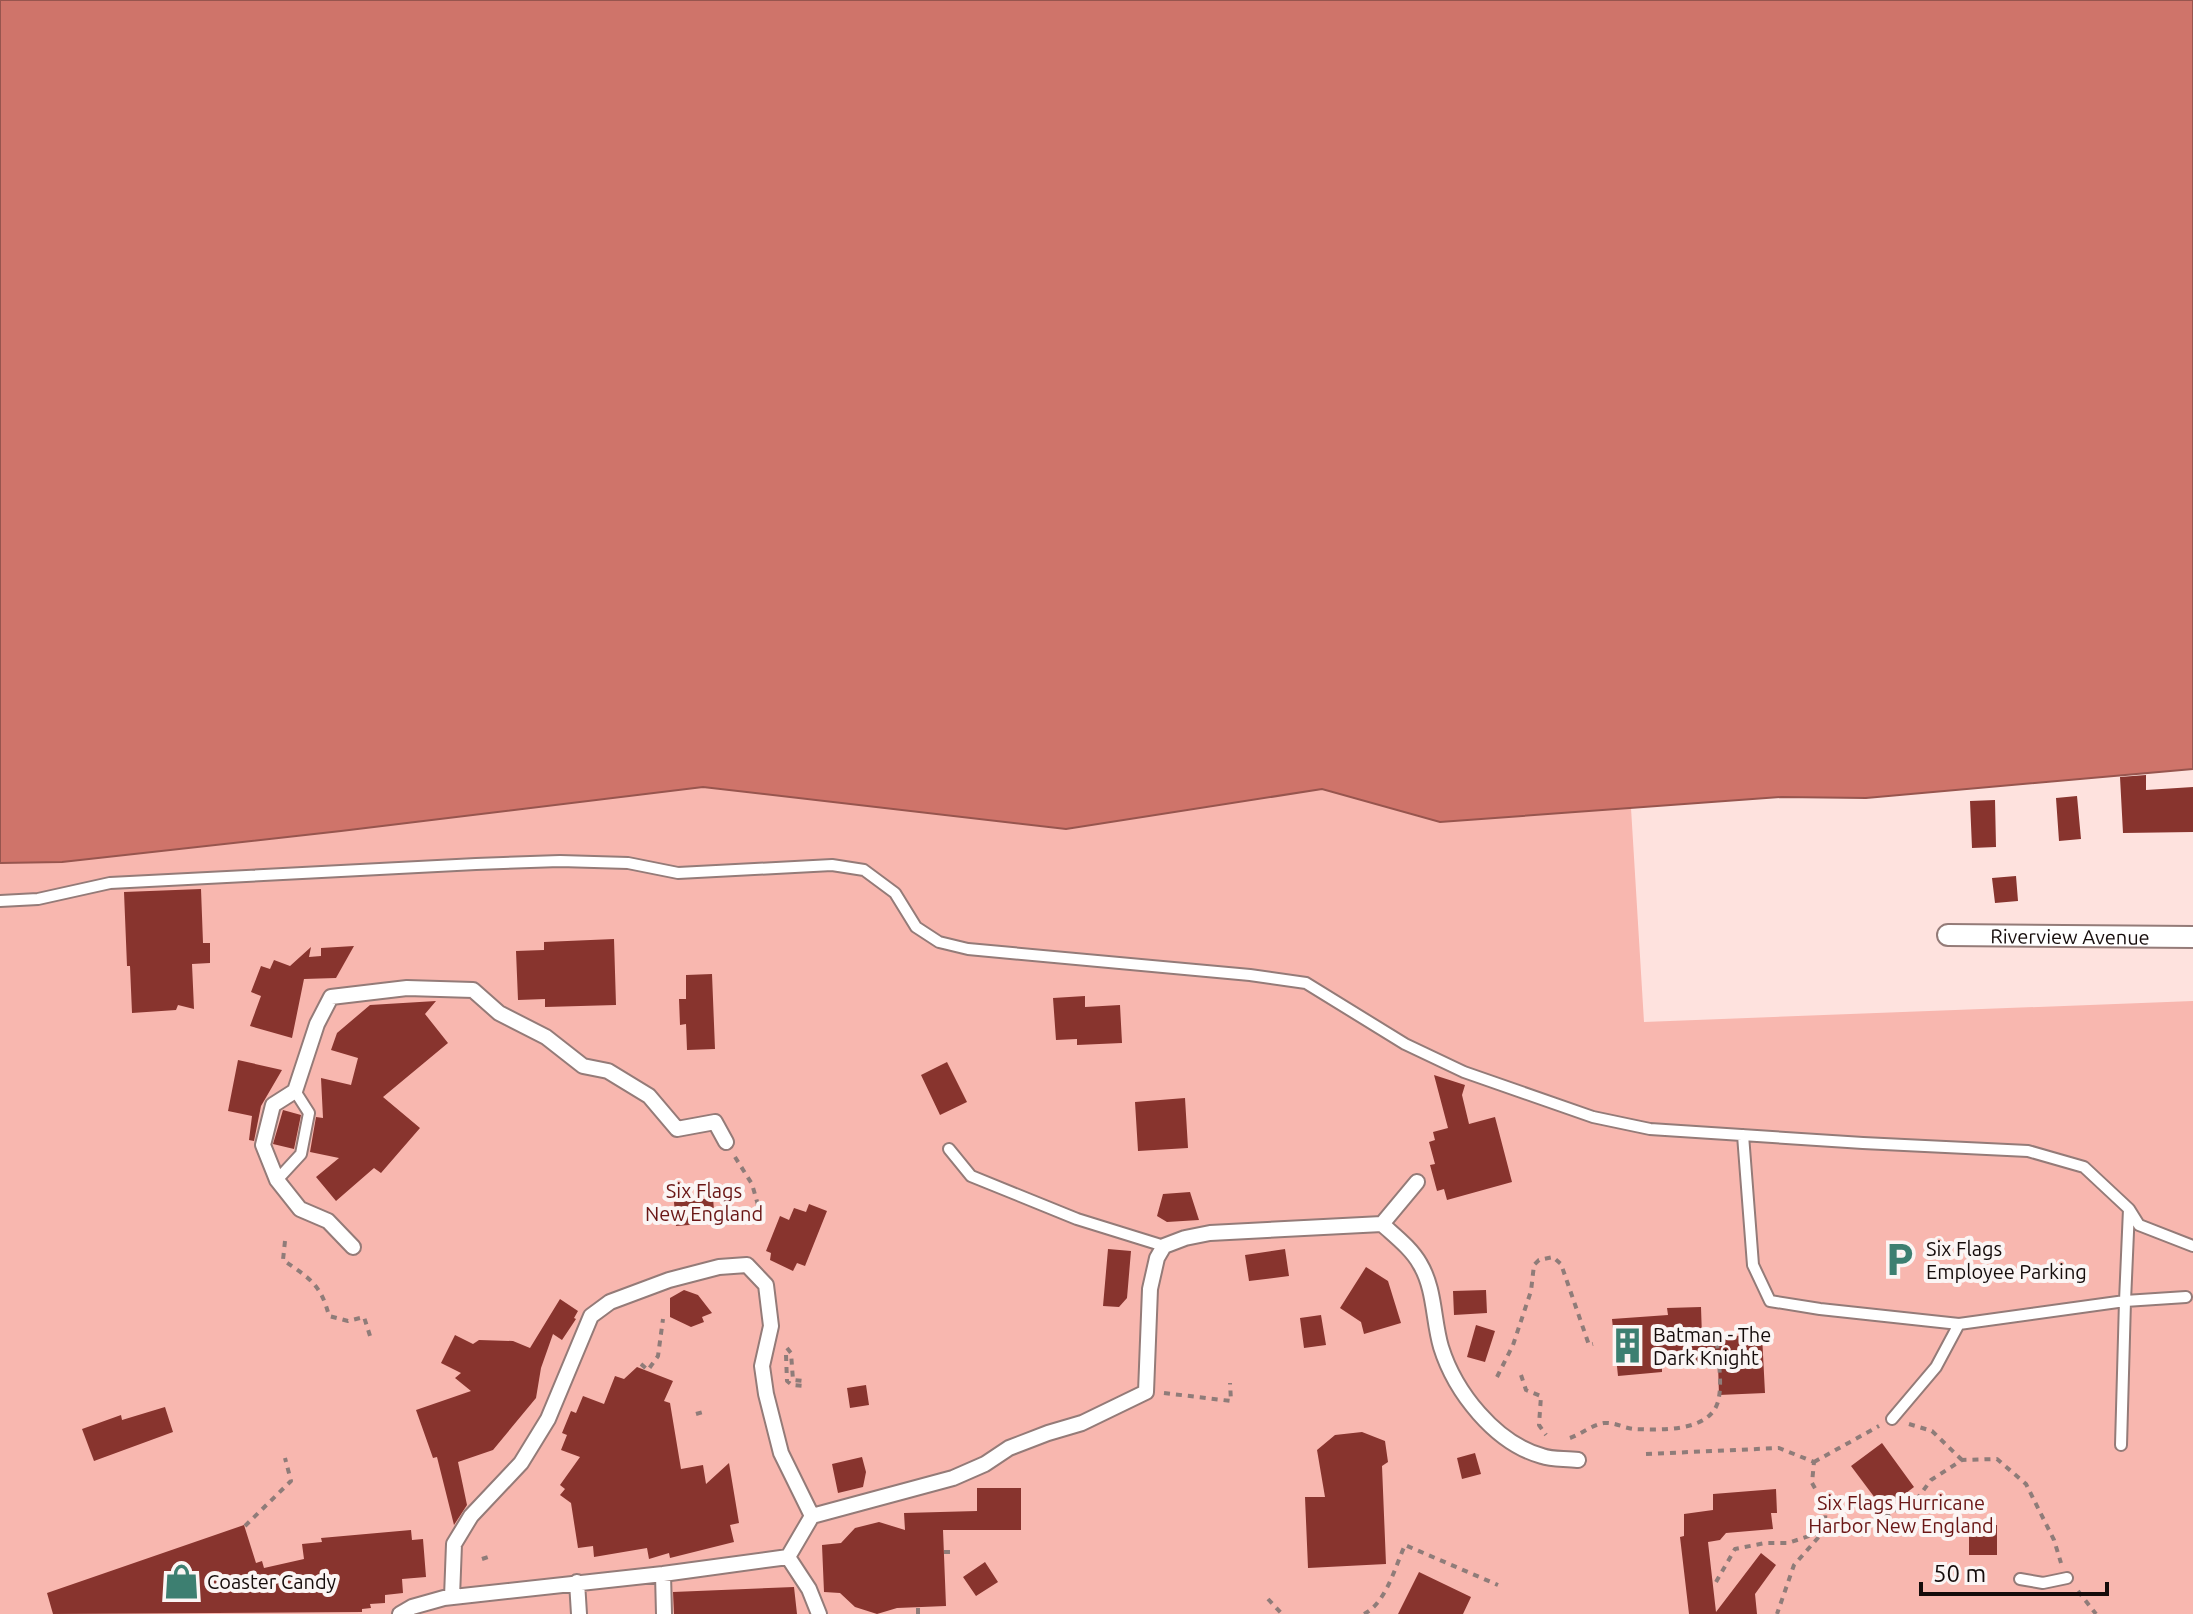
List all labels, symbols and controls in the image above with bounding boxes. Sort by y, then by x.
street label: Riverview Avenue [1990,924,2150,948]
park label: Six Flags New England [645,1179,763,1225]
place label: Six Flags Employee Parking [1926,1237,2087,1283]
parking icon: Six Flags Employee Parking [1881,1240,1919,1278]
place label: Batman - The Dark Knight [1653,1323,1771,1369]
building icon: Batman - The Dark Knight [1608,1326,1646,1364]
park label: Six Flags Hurricane Harbor New England [1808,1491,1994,1537]
scale bar [1921,1546,2107,1596]
text: 50 m [1933,1560,1986,1587]
shop icon: Coaster Candy [162,1562,200,1600]
place label: Coaster Candy [207,1570,337,1593]

